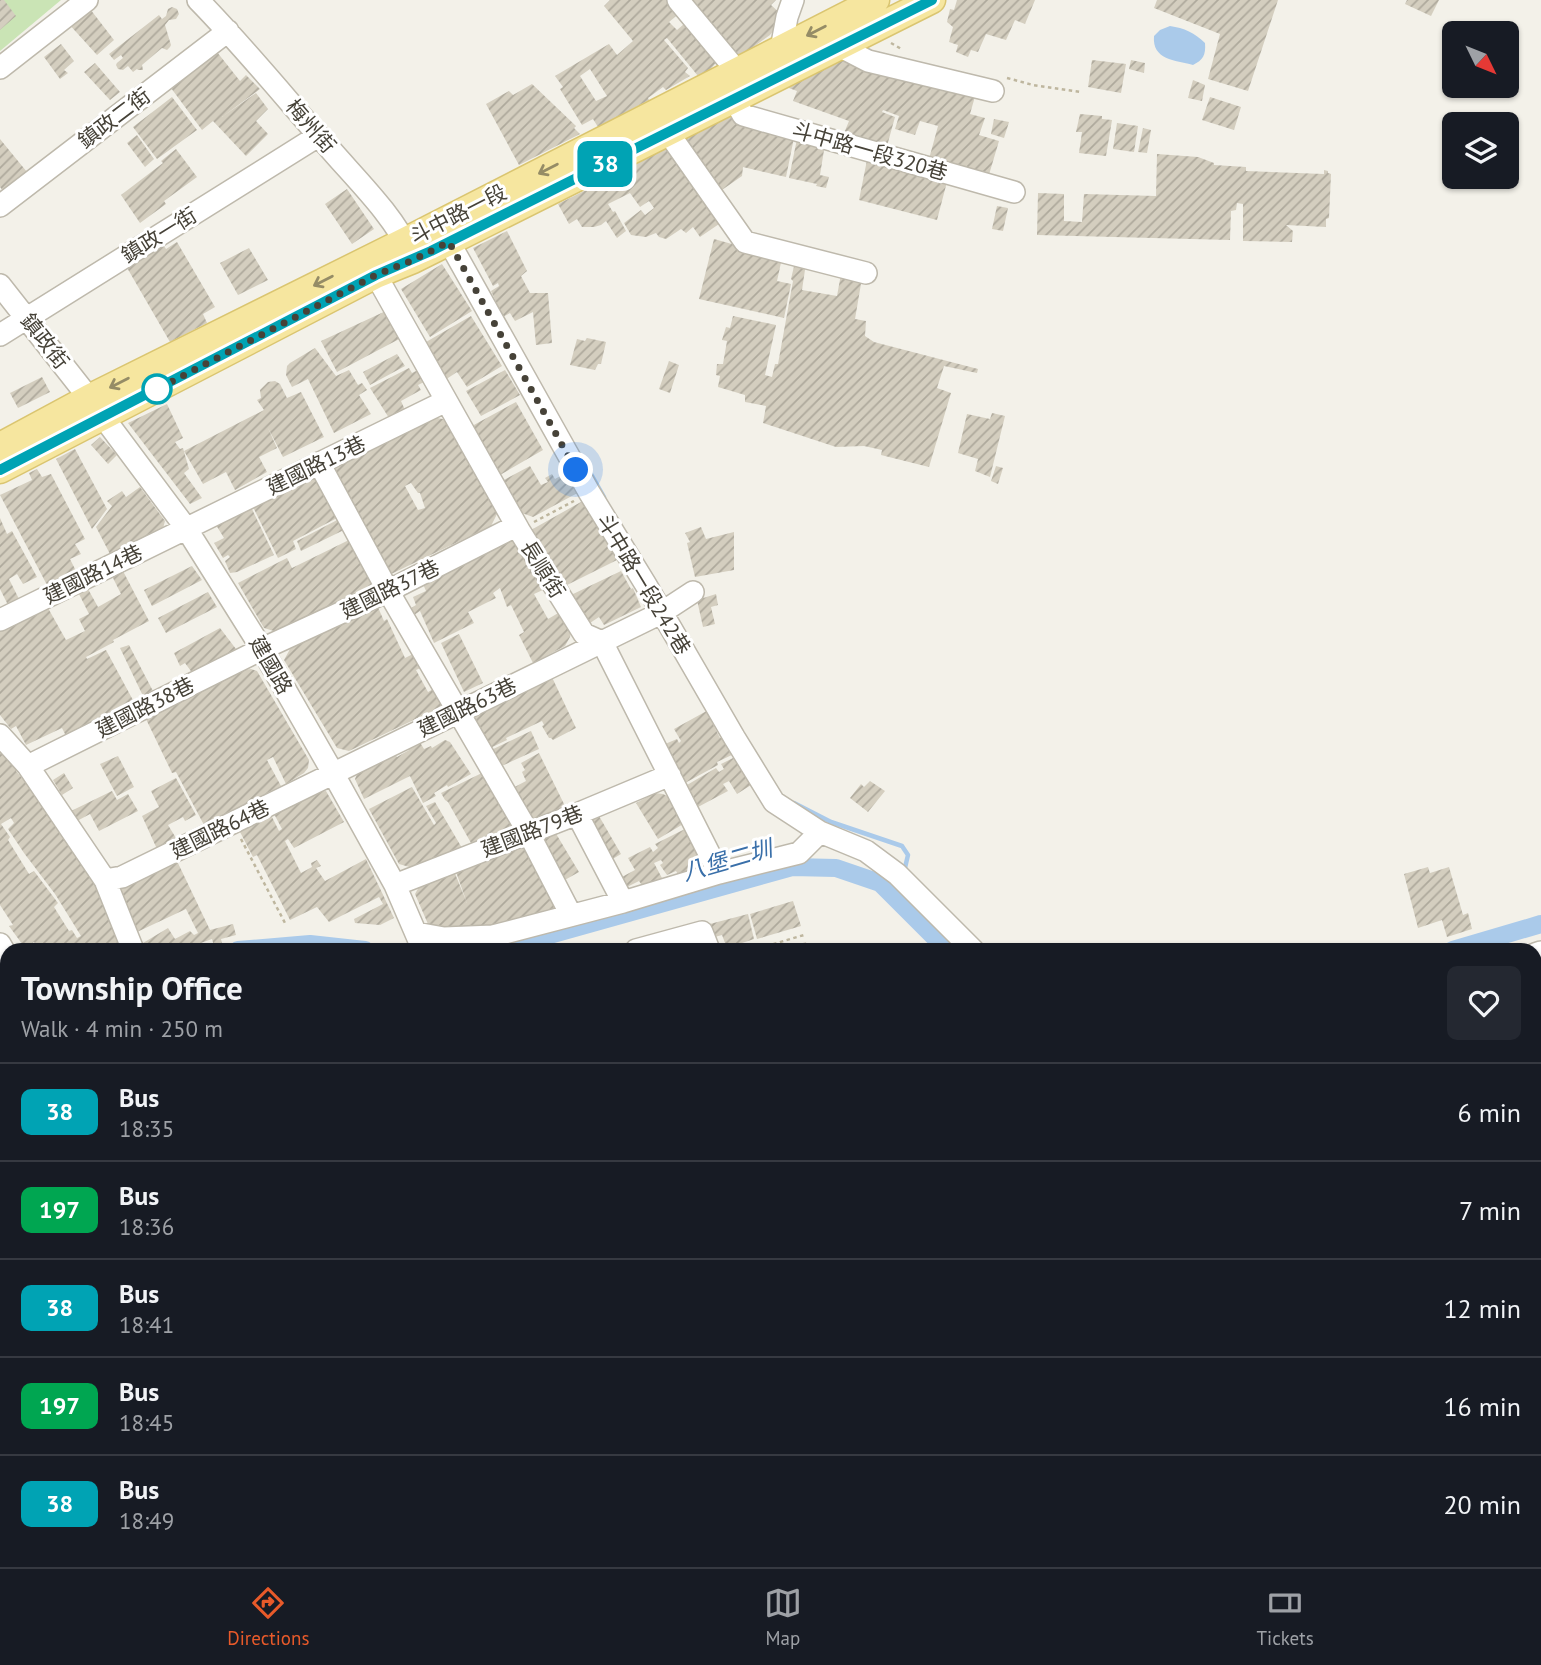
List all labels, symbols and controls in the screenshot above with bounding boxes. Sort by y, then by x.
north arrow [1442,21,1519,98]
map controls [1442,21,1519,189]
one-way arrow [806,25,827,39]
street label: 鎮政二街 [72,82,156,154]
street label: 梅州街 [280,93,342,159]
button: layers [1442,112,1519,189]
street label: 斗中路一段320巷 [789,116,951,186]
line badge: 38 [574,141,636,187]
text: 38 [591,148,619,179]
one-way arrow [538,162,559,176]
street label: 斗中路一段 [405,178,511,250]
street label: 鎮政一街 [116,201,202,269]
one-way arrow [313,275,334,289]
street label: 鎮政街 [15,308,75,374]
unlabelled marker [142,374,172,404]
one-way arrow [109,377,130,391]
street label: 建國路13巷 [262,429,370,501]
your location [558,452,593,487]
street label: 斗中路一段242巷 [591,508,697,660]
street label: 長順街 [515,535,571,603]
street label: 建國路14巷 [39,538,147,610]
street label: 建國路37巷 [336,553,444,625]
street label: 建國路 [244,631,298,699]
street label: 建國路38巷 [91,671,199,743]
street label: 建國路63巷 [413,671,521,743]
street label: 建國路64巷 [166,793,274,865]
street label: 建國路79巷 [477,799,587,863]
water label: 八堡二圳 [679,833,778,887]
text: Township Office [21,966,243,1009]
button: heart [1447,966,1521,1040]
text: Walk · 4 min · 250 m [21,1014,223,1043]
text: Bus [119,1081,159,1114]
text: 38 [46,1096,73,1127]
text: 6 min [1458,1096,1521,1129]
text: 18:35 [119,1114,174,1143]
text: Bus [119,1179,159,1212]
text: 197 [39,1194,80,1225]
text: 7 min [1459,1194,1521,1227]
text: 18:36 [119,1212,174,1241]
text: Bus [119,1277,159,1310]
text: 38 [46,1292,73,1323]
text: 12 min [1443,1292,1521,1325]
text: 18:41 [119,1310,174,1339]
text: Bus [119,1375,159,1408]
text: 197 [39,1390,80,1421]
text: 16 min [1443,1390,1521,1423]
text: 18:45 [119,1408,174,1437]
text: Bus [119,1473,159,1506]
text: 38 [46,1488,73,1519]
text: 20 min [1443,1488,1521,1521]
text: 18:49 [119,1506,174,1535]
tab: Directions [227,1584,309,1650]
tab: Map [764,1584,802,1650]
tab: Tickets [1257,1584,1314,1650]

